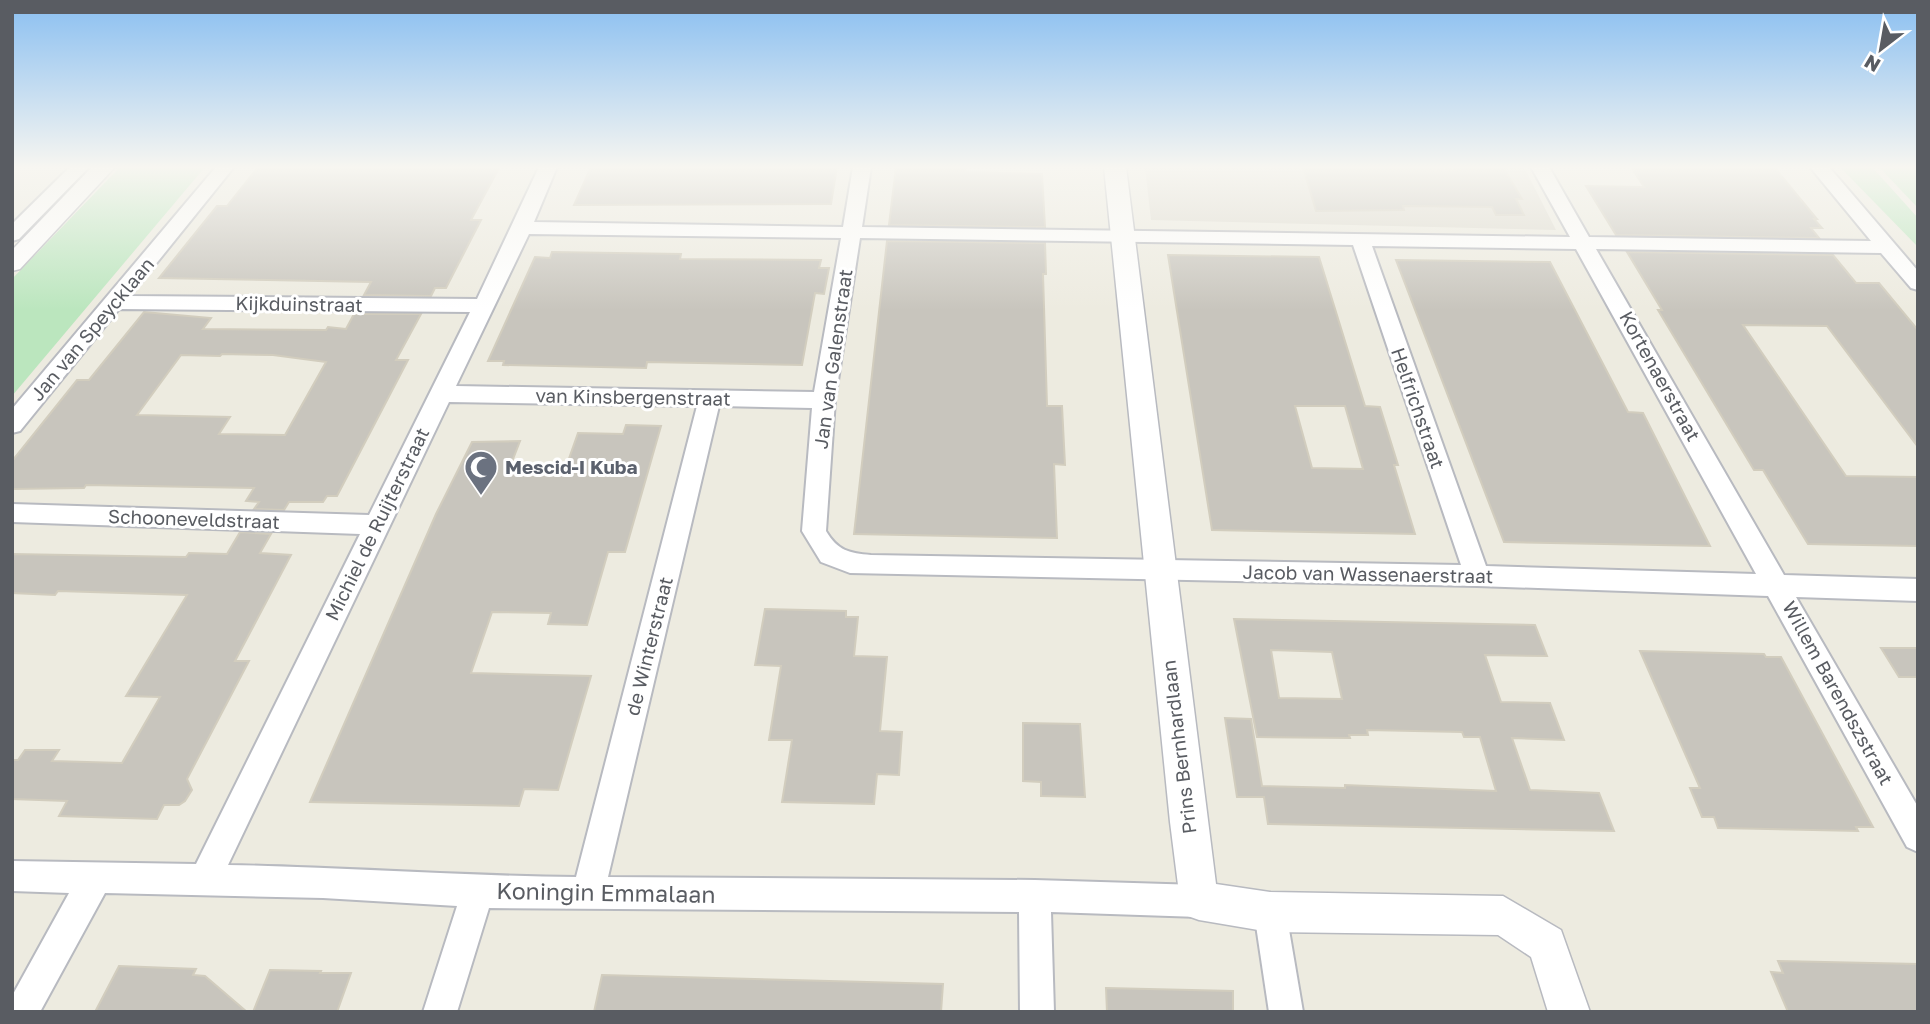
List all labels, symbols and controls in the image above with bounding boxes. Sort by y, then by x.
north arrow [1846,14,1916,84]
text: N [1860,50,1884,78]
street label: Jan van Speycklaan [25,252,158,405]
street label: Jan van Galenstraat [808,267,857,450]
street label: Kijkduinstraat [235,291,363,316]
street label: Kortenaerstraat [1615,307,1706,445]
street label: Helfrichstraat [1387,344,1450,471]
street label: van Kinsbergenstraat [535,383,731,410]
street label: Michiel de Ruijterstraat [320,424,433,624]
mosque icon: Mescid-I Kuba [462,448,500,497]
place label: Mescid-I Kuba [505,455,638,478]
street label: Schooneveldstraat [108,504,280,533]
street label: Jacob van Wassenaerstraat [1242,560,1494,587]
street label: de Winterstraat [620,574,677,718]
street label: Willem Barendszstraat [1778,597,1899,789]
street label: Prins Bernhardlaan [1156,659,1201,835]
street label: Koningin Emmalaan [496,876,716,908]

